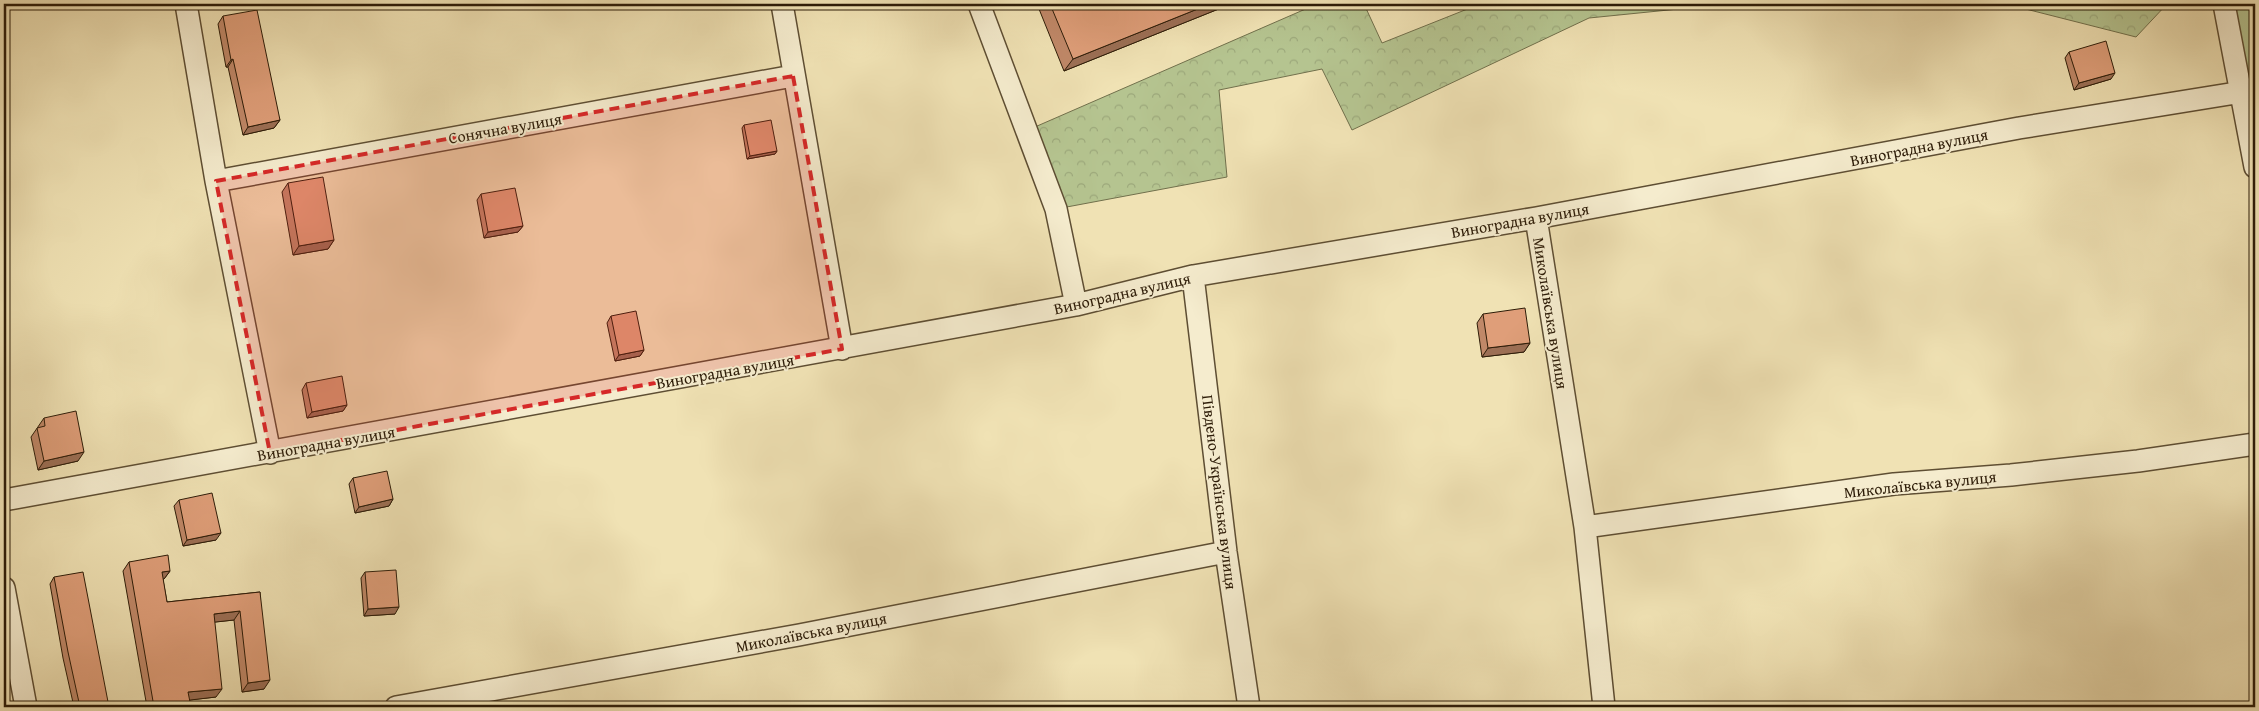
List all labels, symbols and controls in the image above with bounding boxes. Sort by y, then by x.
street label: Сонячна вулиця [446,106,564,150]
street label: Виноградна вулиця [1848,122,1990,172]
street label: Виноградна вулиця [1449,196,1591,244]
street label: Миколаївська вулиця [1527,235,1575,391]
street label: Виноградна вулиця [1051,266,1193,320]
street label: Виноградна вулиця [654,347,796,395]
street label: Південо-Українська вулиця [1196,393,1244,591]
street label: Виноградна вулиця [255,419,397,467]
street label: Миколаївська вулиця [1842,464,1998,504]
street label: Миколаївська вулиця [733,606,889,658]

